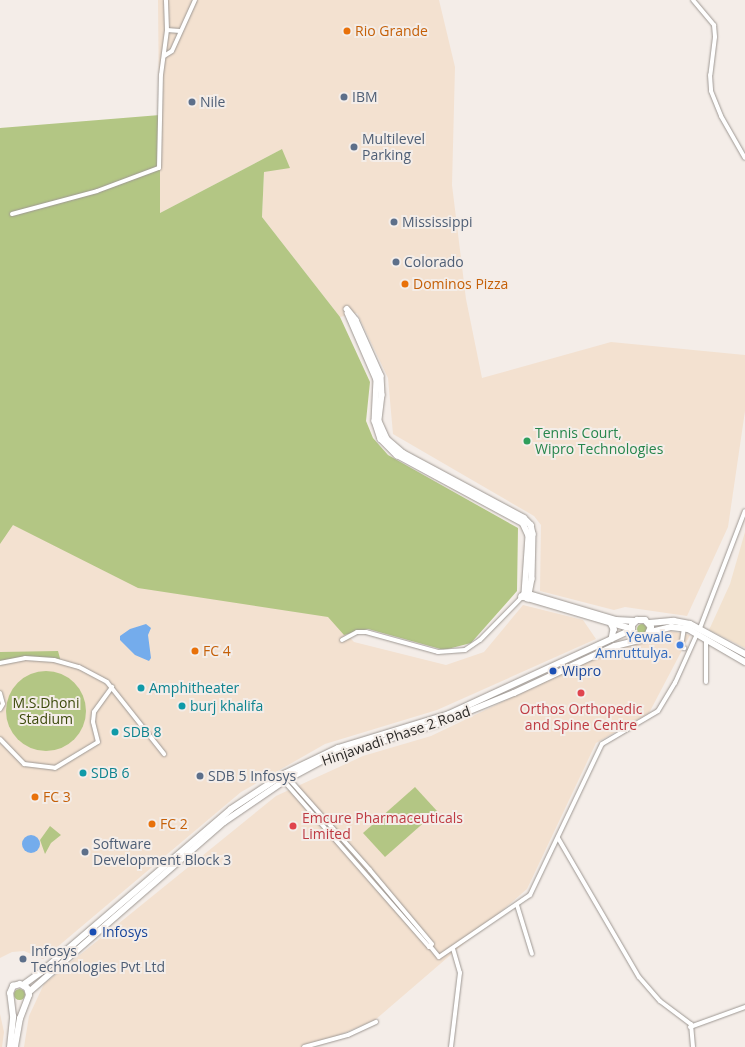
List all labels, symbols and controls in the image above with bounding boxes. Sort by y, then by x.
place label: Rio Grande [355,23,428,39]
marker: Rio Grande [342,26,352,36]
place label: IBM [352,89,378,105]
marker: IBM [339,92,349,102]
place label: Nile [200,94,225,110]
marker: Nile [187,97,197,107]
place label: Multilevel Parking [362,131,425,164]
marker: Multilevel Parking [349,142,359,152]
place label: Mississippi [402,214,473,230]
marker: Mississippi [389,217,399,227]
place label: Colorado [404,254,464,270]
marker: Colorado [391,257,401,267]
place label: Dominos Pizza [413,276,508,292]
marker: Dominos Pizza [400,279,410,289]
place label: Tennis Court, Wipro Technologies [535,425,663,458]
marker: Tennis Court, Wipro Technologies [522,436,532,446]
place label: Yewale Amruttulya. [595,629,672,662]
marker: Yewale Amruttulya. [675,640,685,650]
place label: FC 4 [203,643,231,659]
marker: FC 4 [190,646,200,656]
place label: Wipro [562,663,601,679]
marker: Wipro [547,665,559,677]
place label: Amphitheater [149,680,239,696]
marker: Amphitheater [136,683,146,693]
marker: Orthos Orthopedic and Spine Centre [575,687,587,699]
park label: M.S.Dhoni Stadium [13,695,79,728]
place label: burj khalifa [190,698,263,714]
marker: burj khalifa [177,701,187,711]
place label: Orthos Orthopedic and Spine Centre [520,701,642,734]
street label: Hinjawadi Phase 2 Road [319,703,473,769]
place label: SDB 8 [123,724,162,740]
marker: SDB 8 [110,727,120,737]
place label: SDB 6 [91,765,130,781]
marker: SDB 6 [78,768,88,778]
place label: SDB 5 Infosys [208,768,296,784]
marker: SDB 5 Infosys [195,771,205,781]
place label: FC 3 [43,789,71,805]
marker: FC 3 [30,792,40,802]
place label: Emcure Pharmaceuticals Limited [302,810,463,842]
place label: FC 2 [160,816,188,832]
marker: FC 2 [147,819,157,829]
marker: Emcure Pharmaceuticals Limited [287,820,299,832]
place label: Software Development Block 3 [93,836,231,868]
marker: Software Development Block 3 [80,847,90,857]
place label: Infosys [102,924,148,940]
marker: Infosys [87,926,99,938]
place label: Infosys Technologies Pvt Ltd [31,943,165,976]
marker: Infosys Technologies Pvt Ltd [18,954,28,964]

